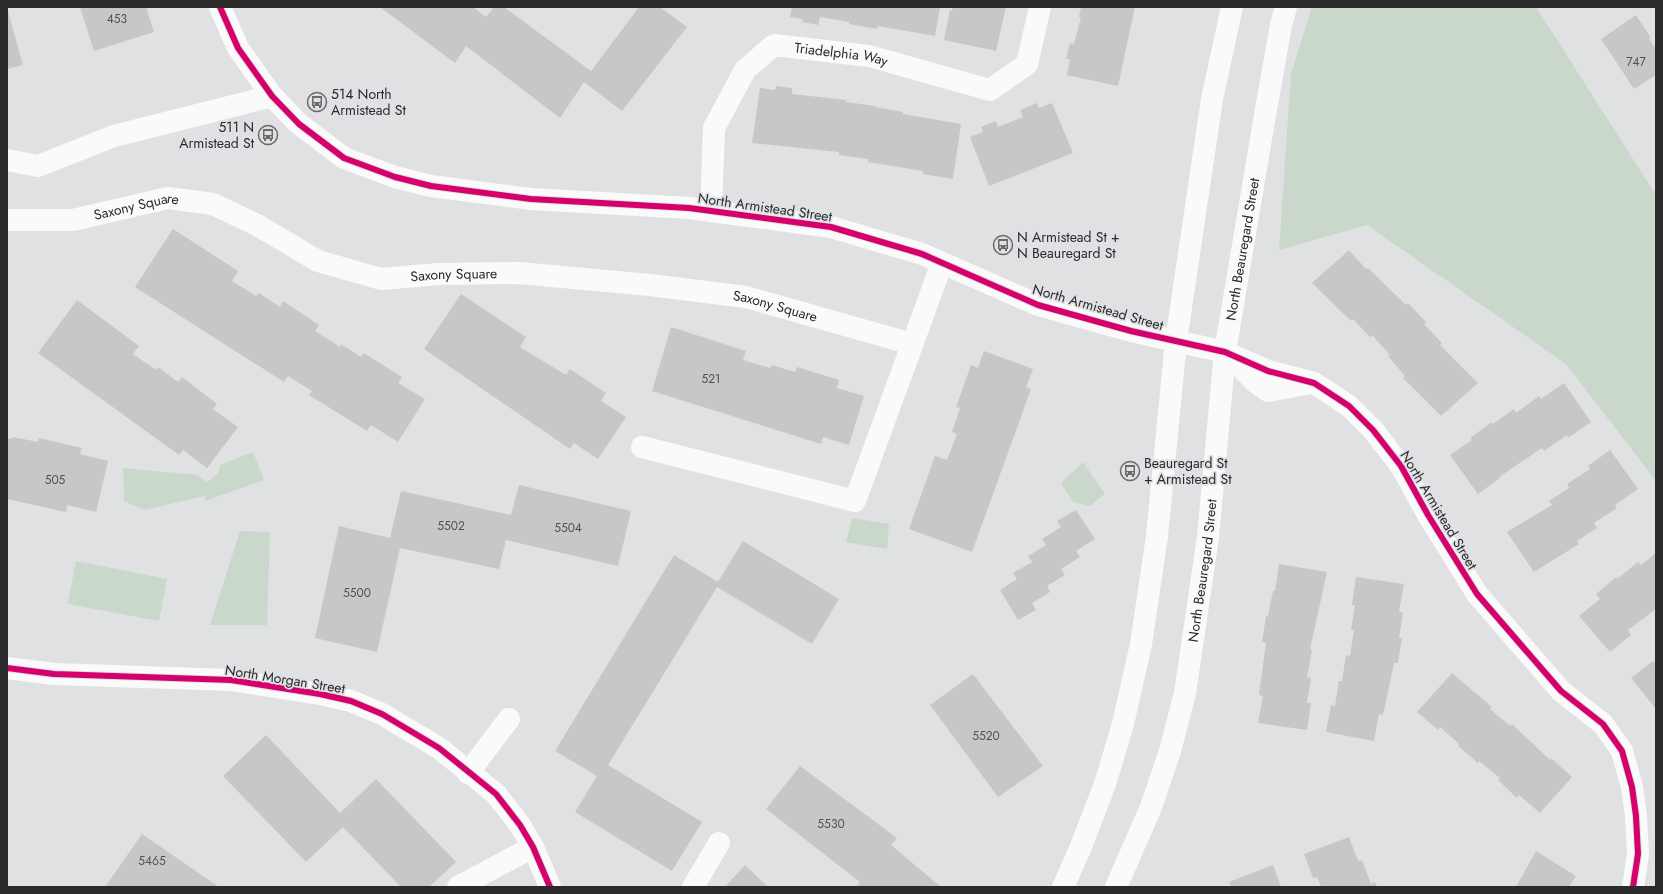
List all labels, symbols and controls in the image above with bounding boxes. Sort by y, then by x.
house number: 453 [107,10,128,28]
street label: Triadelphia Way [793,37,891,71]
house number: 747 [1626,53,1646,71]
place label: 514 North Armistead St [331,84,406,120]
bus stop icon: 514 North Armistead St [306,91,328,113]
place label: 511 N Armistead St [179,117,255,153]
bus stop icon: 511 N Armistead St [257,124,279,146]
street label: North Beauregard Street [1220,176,1264,322]
street label: Saxony Square [92,188,180,225]
street label: North Armistead Street [697,188,834,226]
place label: N Armistead St + N Beauregard St [1017,227,1120,263]
bus stop icon: N Armistead St + N Beauregard St [992,234,1014,256]
street label: Saxony Square [410,263,497,286]
street label: North Armistead Street [1030,279,1166,335]
street label: Saxony Square [732,285,820,327]
house number: 521 [702,370,721,388]
street label: North Armistead Street [1396,447,1483,574]
place label: Beauregard St + Armistead St [1144,453,1232,489]
bus stop icon: Beauregard St + Armistead St [1119,460,1141,482]
house number: 505 [45,471,66,489]
street label: North Beauregard Street [1183,497,1222,644]
house number: 5502 [437,517,465,535]
house number: 5504 [554,519,582,537]
house number: 5500 [343,584,371,602]
street label: North Morgan Street [223,660,347,698]
house number: 5520 [972,727,1000,745]
house number: 5530 [817,815,845,833]
house number: 5465 [138,852,166,870]

